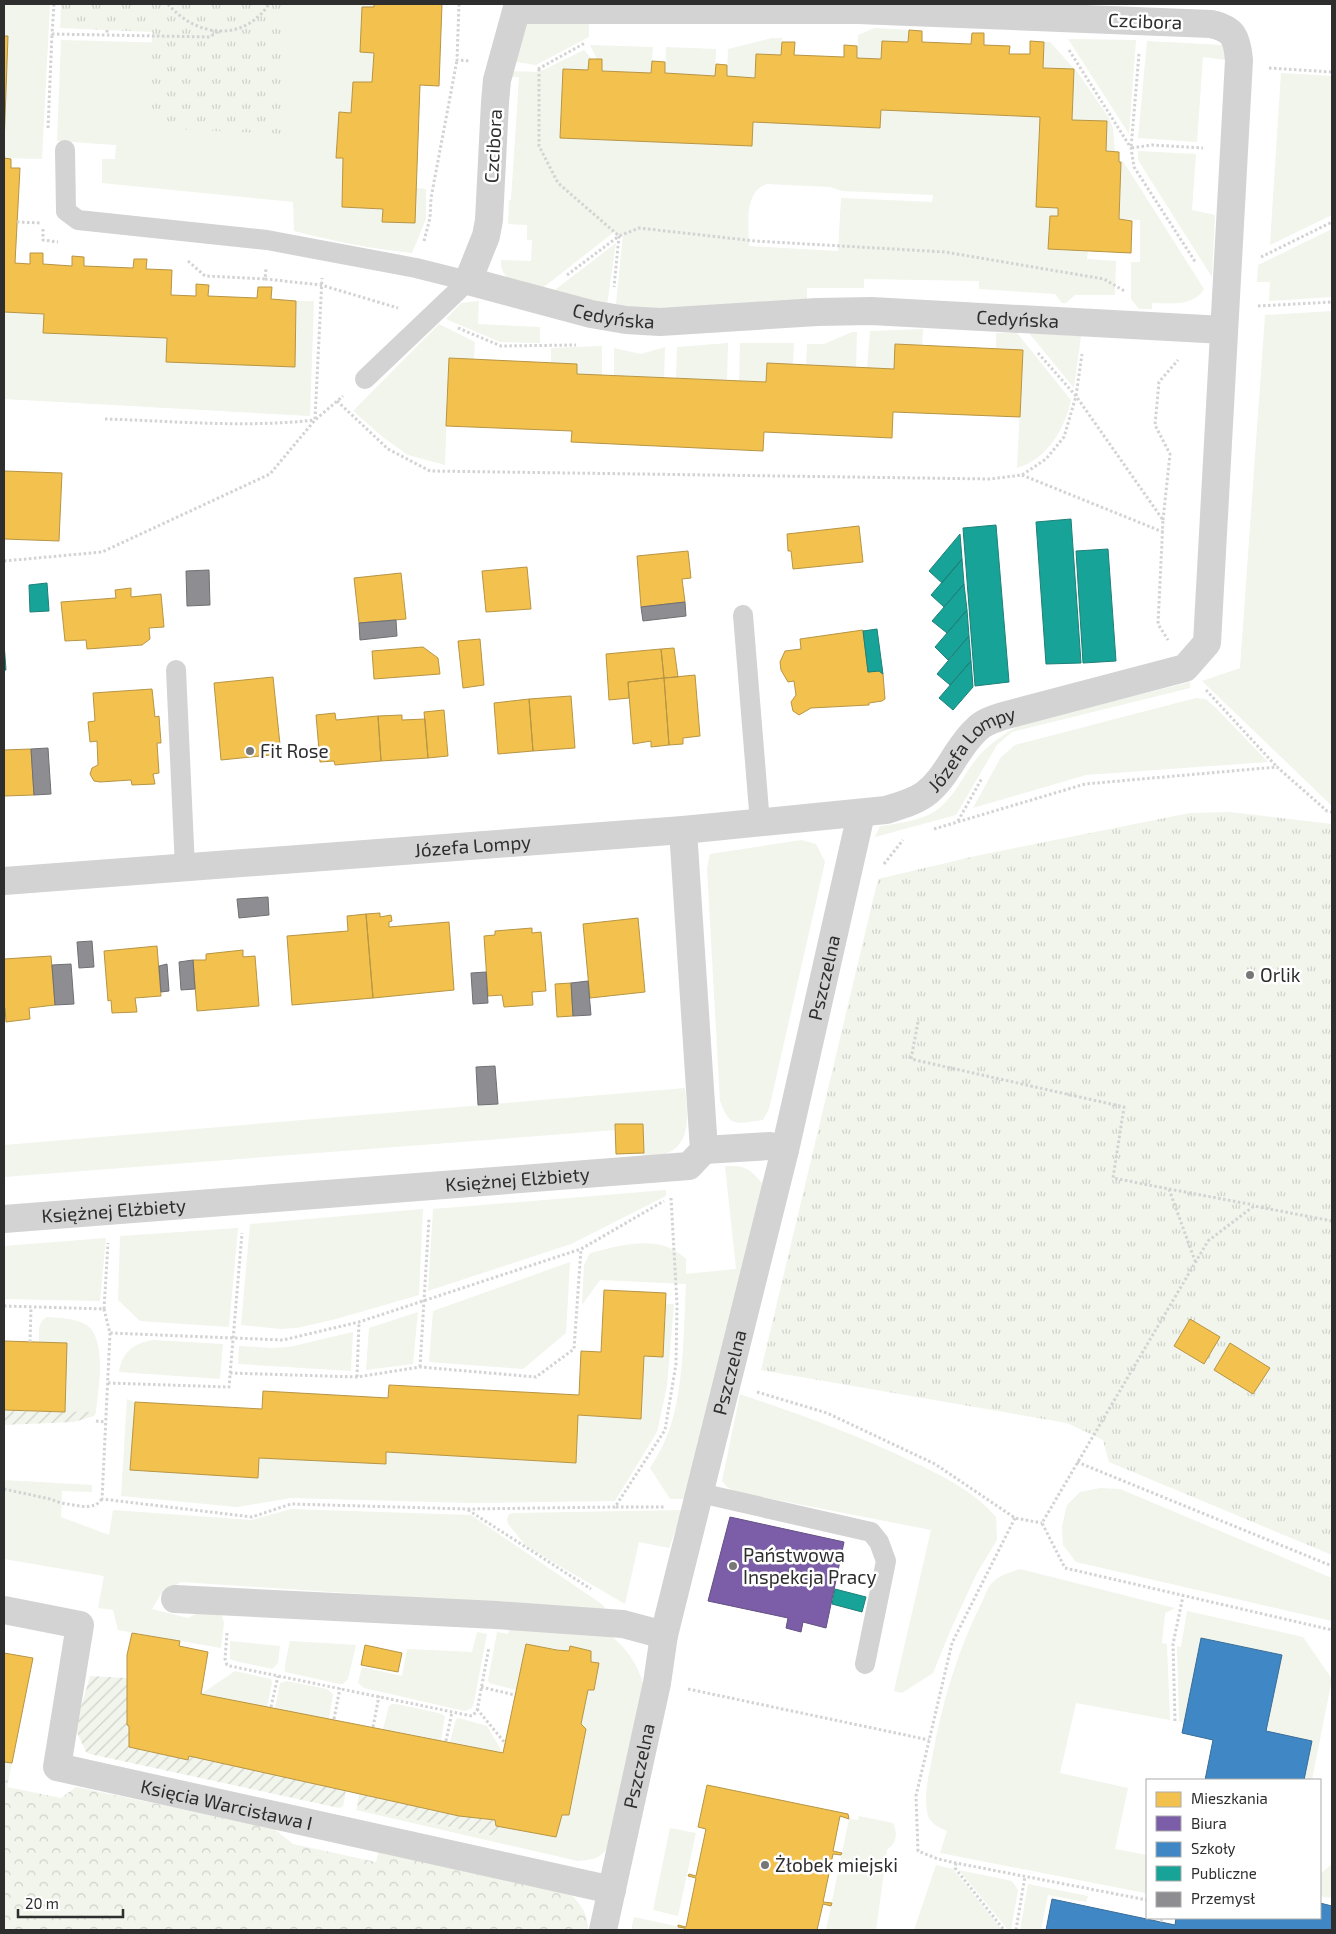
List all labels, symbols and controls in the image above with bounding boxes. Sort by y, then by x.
street label: Czcibora [1108,8,1182,33]
street label: Czcibora [479,108,506,184]
street label: Cedyńska [570,298,655,333]
street label: Cedyńska [976,305,1060,332]
street label: Józefa Lompy [923,701,1018,796]
place label: Fit Rose [260,739,329,762]
marker: Fit Rose [244,745,256,757]
street label: Józefa Lompy [413,829,532,861]
street label: Pszczelna [803,933,844,1022]
place label: Orlik [1260,963,1301,986]
marker: Orlik [1244,969,1256,981]
street label: Księżnej Elżbiety [444,1162,591,1196]
street label: Księżnej Elżbiety [41,1193,187,1227]
street label: Pszczelna [707,1327,751,1417]
place label: Państwowa Inspekcja Pracy [743,1543,877,1588]
marker: Państwowa Inspekcja Pracy [727,1560,739,1572]
street label: Pszczelna [618,1721,659,1811]
street label: Księcia Warcisława I [139,1774,315,1834]
legend [1146,1779,1321,1919]
text: Mieszkania [1191,1789,1268,1807]
text: Biura [1191,1814,1227,1832]
text: Szkoły [1191,1839,1236,1857]
place label: Żłobek miejski [775,1853,898,1876]
marker: Żłobek miejski [759,1859,771,1871]
text: Publiczne [1191,1864,1257,1882]
scale bar [18,1886,122,1918]
text: Przemysł [1191,1889,1255,1907]
text: 20 m [25,1894,59,1912]

